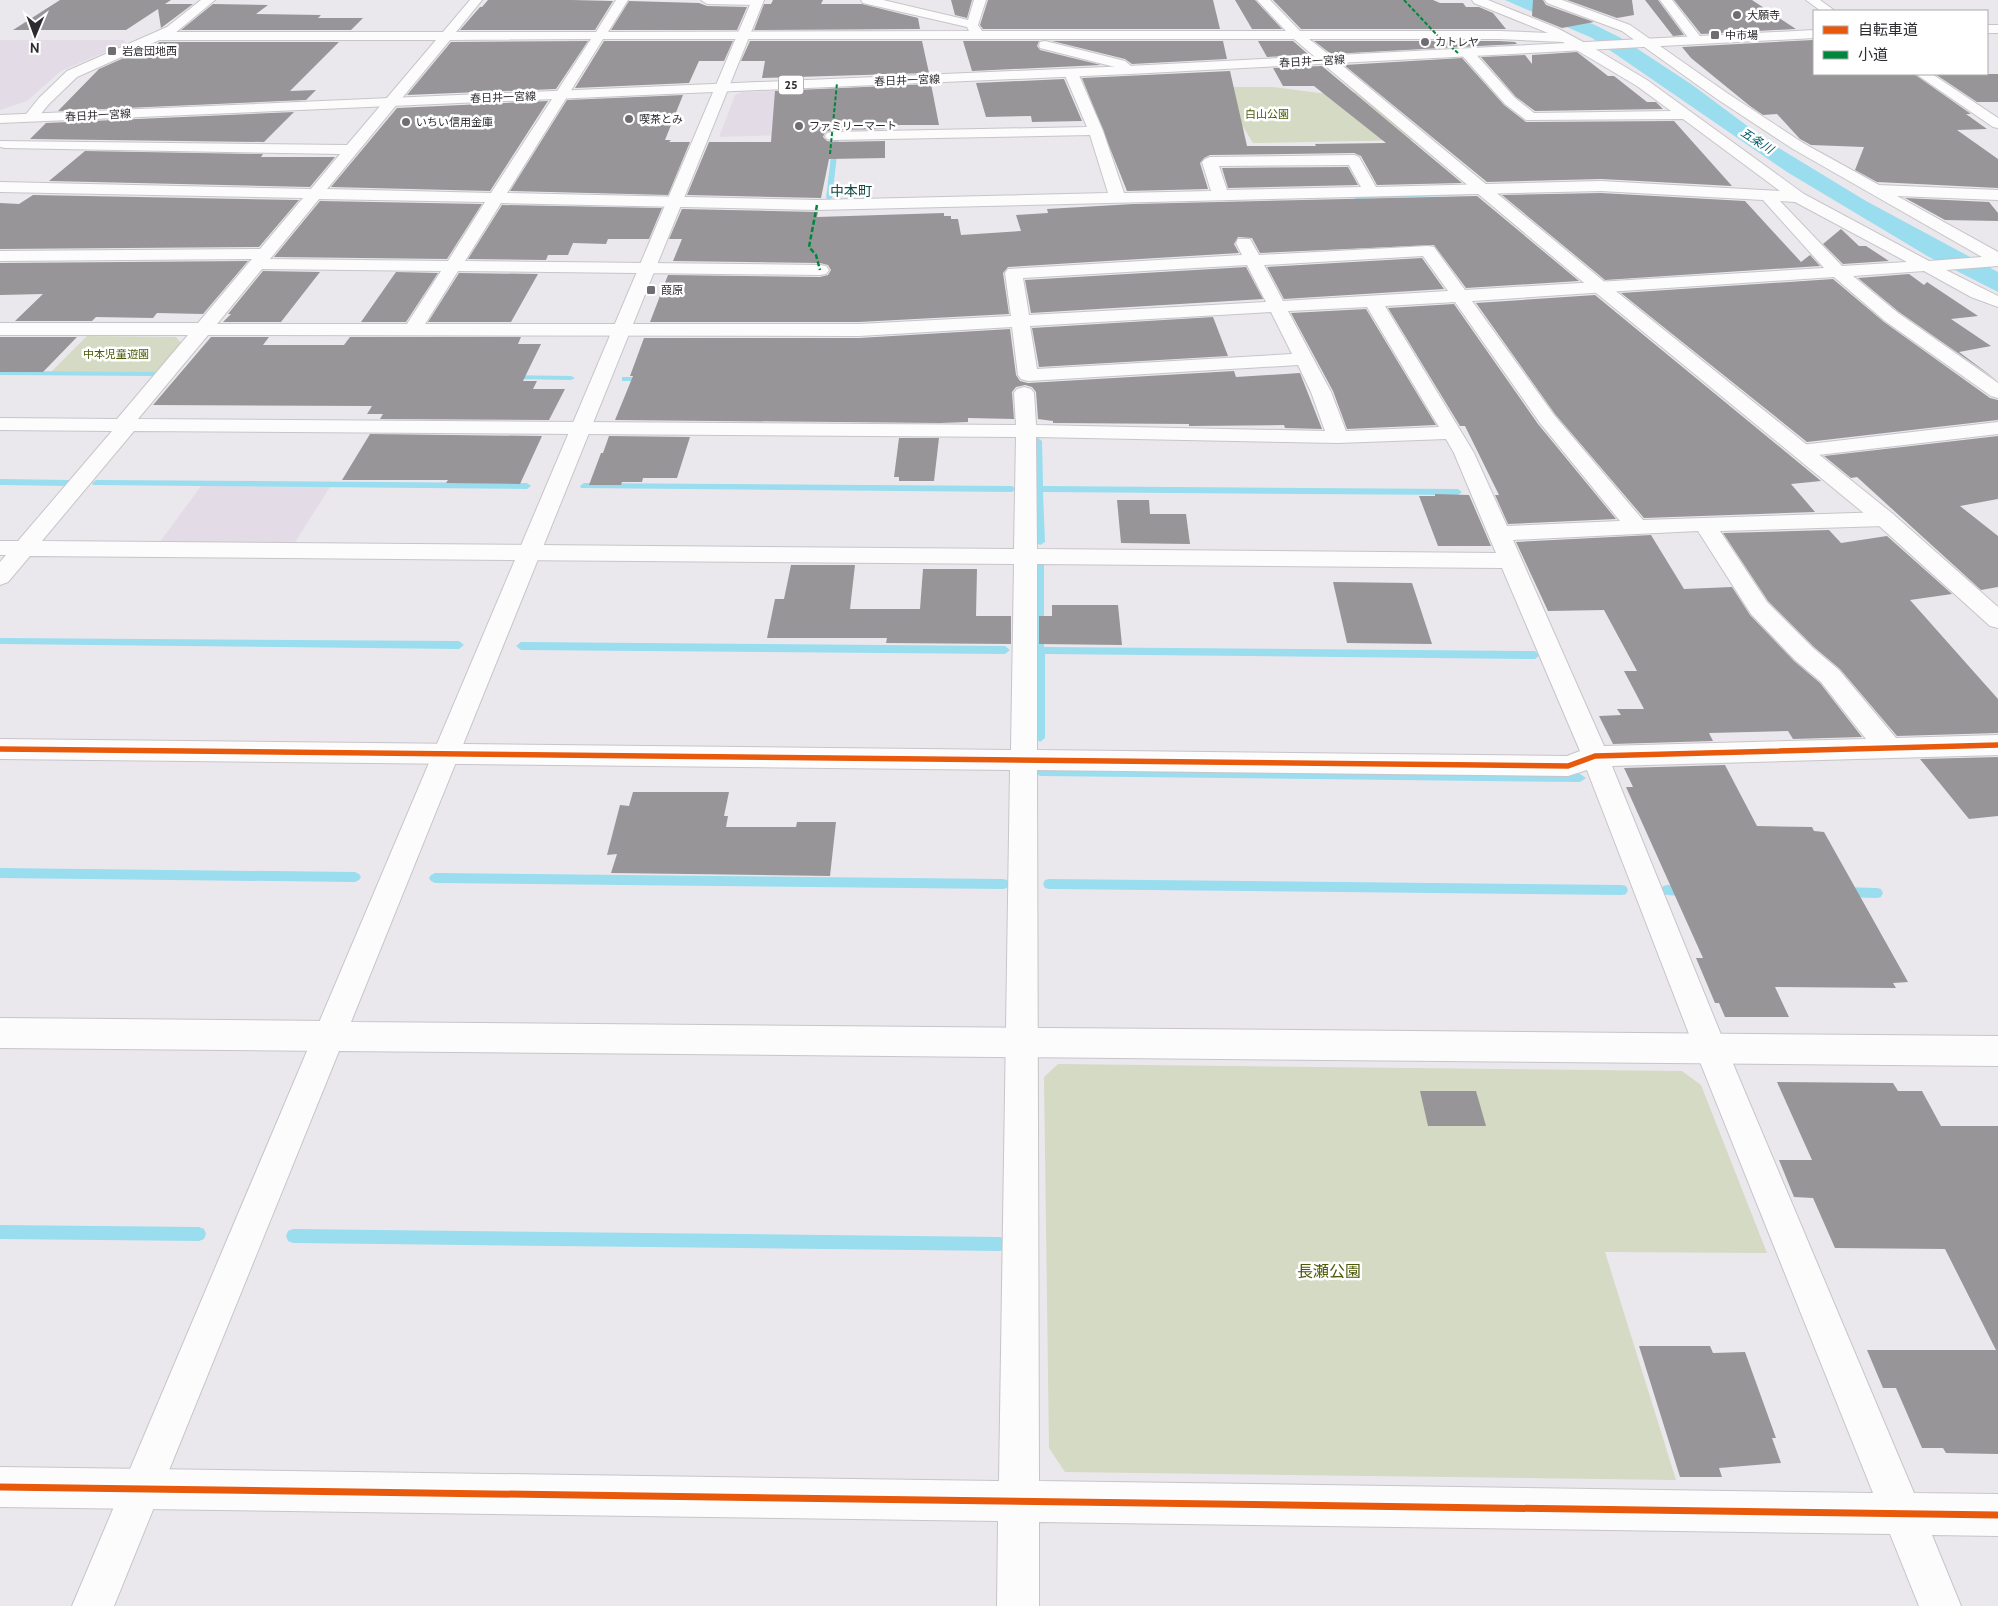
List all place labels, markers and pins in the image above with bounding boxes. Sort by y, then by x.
place label: 大願寺 [1747,8,1780,22]
marker: 大願寺 [1731,9,1743,21]
place label: 中市場 [1725,28,1758,42]
marker: 中市場 [1709,29,1721,41]
place label: カトレヤ [1435,35,1479,49]
marker: カトレヤ [1419,36,1431,48]
place label: 岩倉団地西 [122,44,177,58]
marker: 岩倉団地西 [106,45,118,57]
place label: 喫茶とみ [639,112,683,126]
marker: 喫茶とみ [623,113,635,125]
place label: いちい信用金庫 [416,115,493,129]
marker: いちい信用金庫 [400,116,412,128]
place label: ファミリーマート [809,119,897,133]
marker: ファミリーマート [793,120,805,132]
place label: 葭原 [661,283,683,297]
marker: 葭原 [645,284,657,296]

